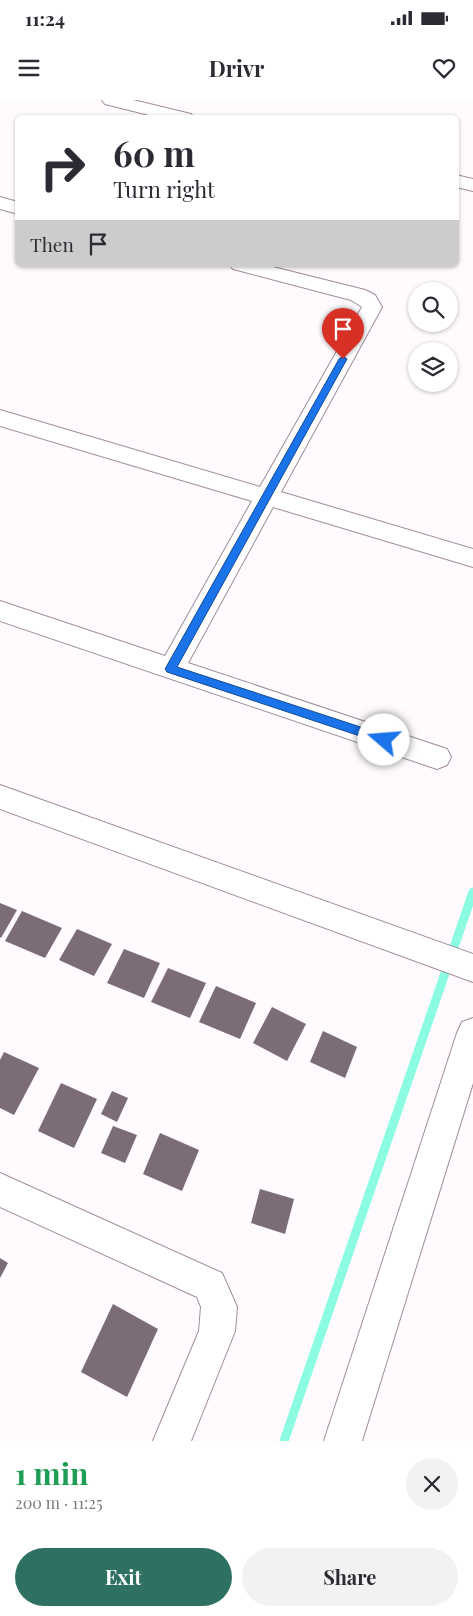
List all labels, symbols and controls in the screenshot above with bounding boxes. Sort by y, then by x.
text: 11:24 [25,5,65,31]
text: Drivr [209,53,264,83]
icon: menu [15,54,43,82]
icon: heart [430,54,458,82]
text: 60 m [113,129,195,176]
icon: right [30,135,95,200]
text: Turn right [113,174,215,204]
icon: arrive [84,230,112,258]
text: Then [30,231,74,257]
map controls [408,282,458,392]
button: search [408,282,458,332]
pin [322,308,364,359]
icon: arrive [329,315,357,343]
button: layers [408,342,458,392]
position arrow [357,713,409,765]
text: 1 min [15,1453,89,1493]
button: close [406,1458,458,1510]
text: 200 m · 11:25 [15,1492,103,1513]
button: Exit [15,1548,232,1606]
button: Share [242,1548,458,1606]

